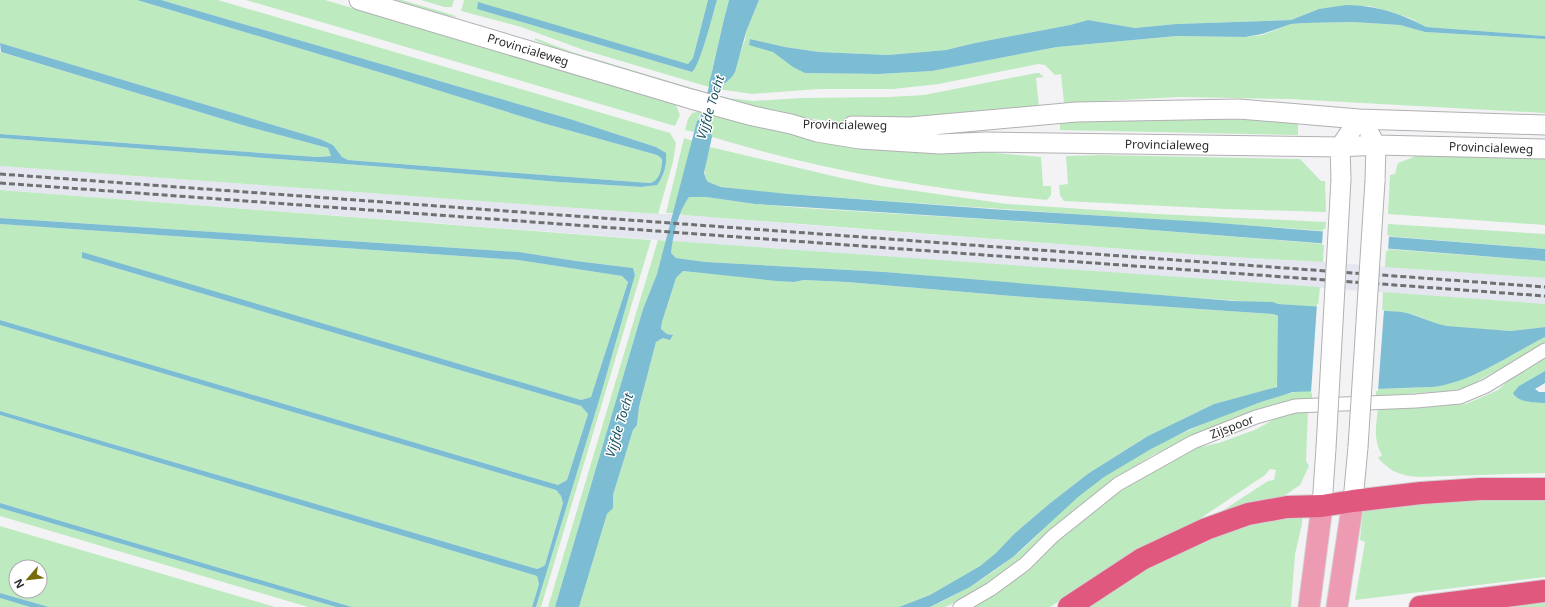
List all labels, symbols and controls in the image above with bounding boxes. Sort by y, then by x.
street label: Provincialeweg [485,29,571,70]
water label: Vijfde Tocht [692,72,728,141]
street label: Provincialeweg [803,115,887,134]
street label: Provincialeweg [1125,135,1209,154]
street label: Provincialeweg [1449,138,1533,157]
water label: Vijfde Tocht [601,390,637,459]
street label: Zijspoor [1207,410,1256,443]
north arrow [8,559,48,599]
text: N [10,576,27,591]

